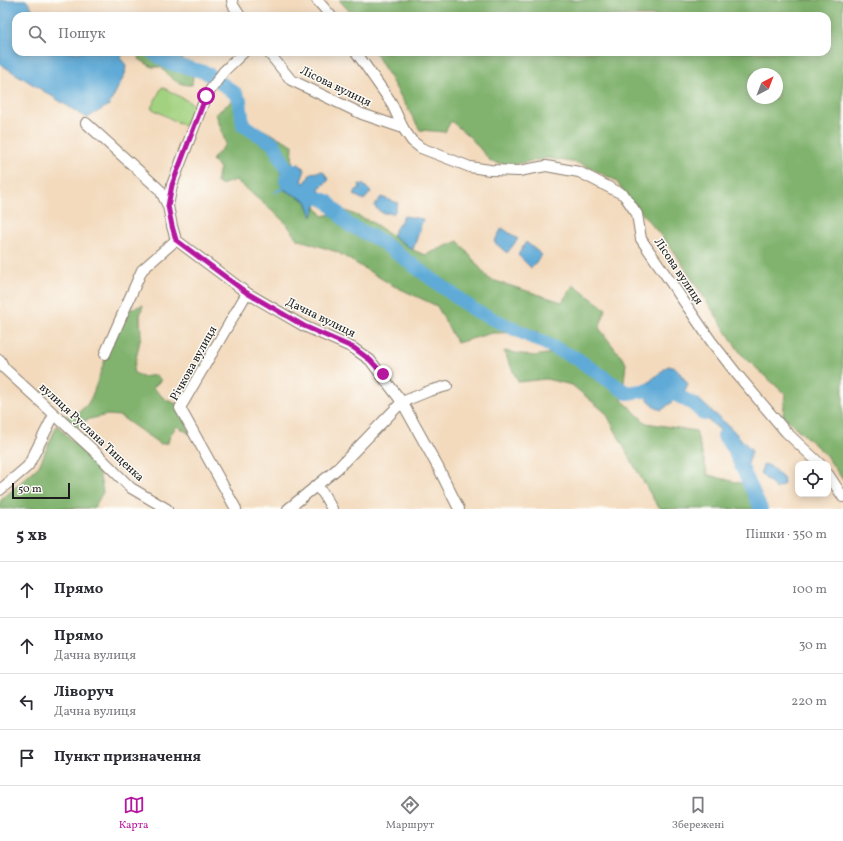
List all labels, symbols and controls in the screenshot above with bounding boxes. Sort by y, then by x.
search box [12,12,831,56]
icon: search [26,23,48,45]
text: Пошук [58,24,106,45]
street label: Лісова вулиця [297,63,374,111]
north arrow [747,68,783,104]
route start [197,87,215,105]
street label: Лісова вулиця [650,235,706,308]
street label: Дачна вулиця [283,294,358,342]
street label: Річкова вулиця [167,323,221,404]
route end [374,365,392,383]
street label: вулиця Руслана Тищенка [35,380,147,486]
map controls [795,461,831,497]
button: locate [795,461,831,497]
scale bar [12,481,70,500]
text: 50 m [18,482,42,497]
text: 5 хв [16,524,47,547]
text: Пішки · 350 m [745,526,827,544]
icon: ahead [16,579,38,601]
text: Прямо [54,579,103,600]
text: 100 m [792,581,827,599]
text: Прямо [54,626,103,647]
icon: ahead [16,635,38,657]
text: 30 m [799,637,827,655]
text: Дачна вулиця [54,647,136,665]
text: Ліворуч [54,682,114,703]
icon: left [16,691,38,713]
text: 220 m [791,693,827,711]
text: Дачна вулиця [54,703,136,721]
icon: arrive [16,747,38,769]
text: Пункт призначення [54,747,201,768]
tab: Карта [119,794,149,833]
tab: Маршрут [386,794,434,833]
tab: Збережені [672,794,724,833]

